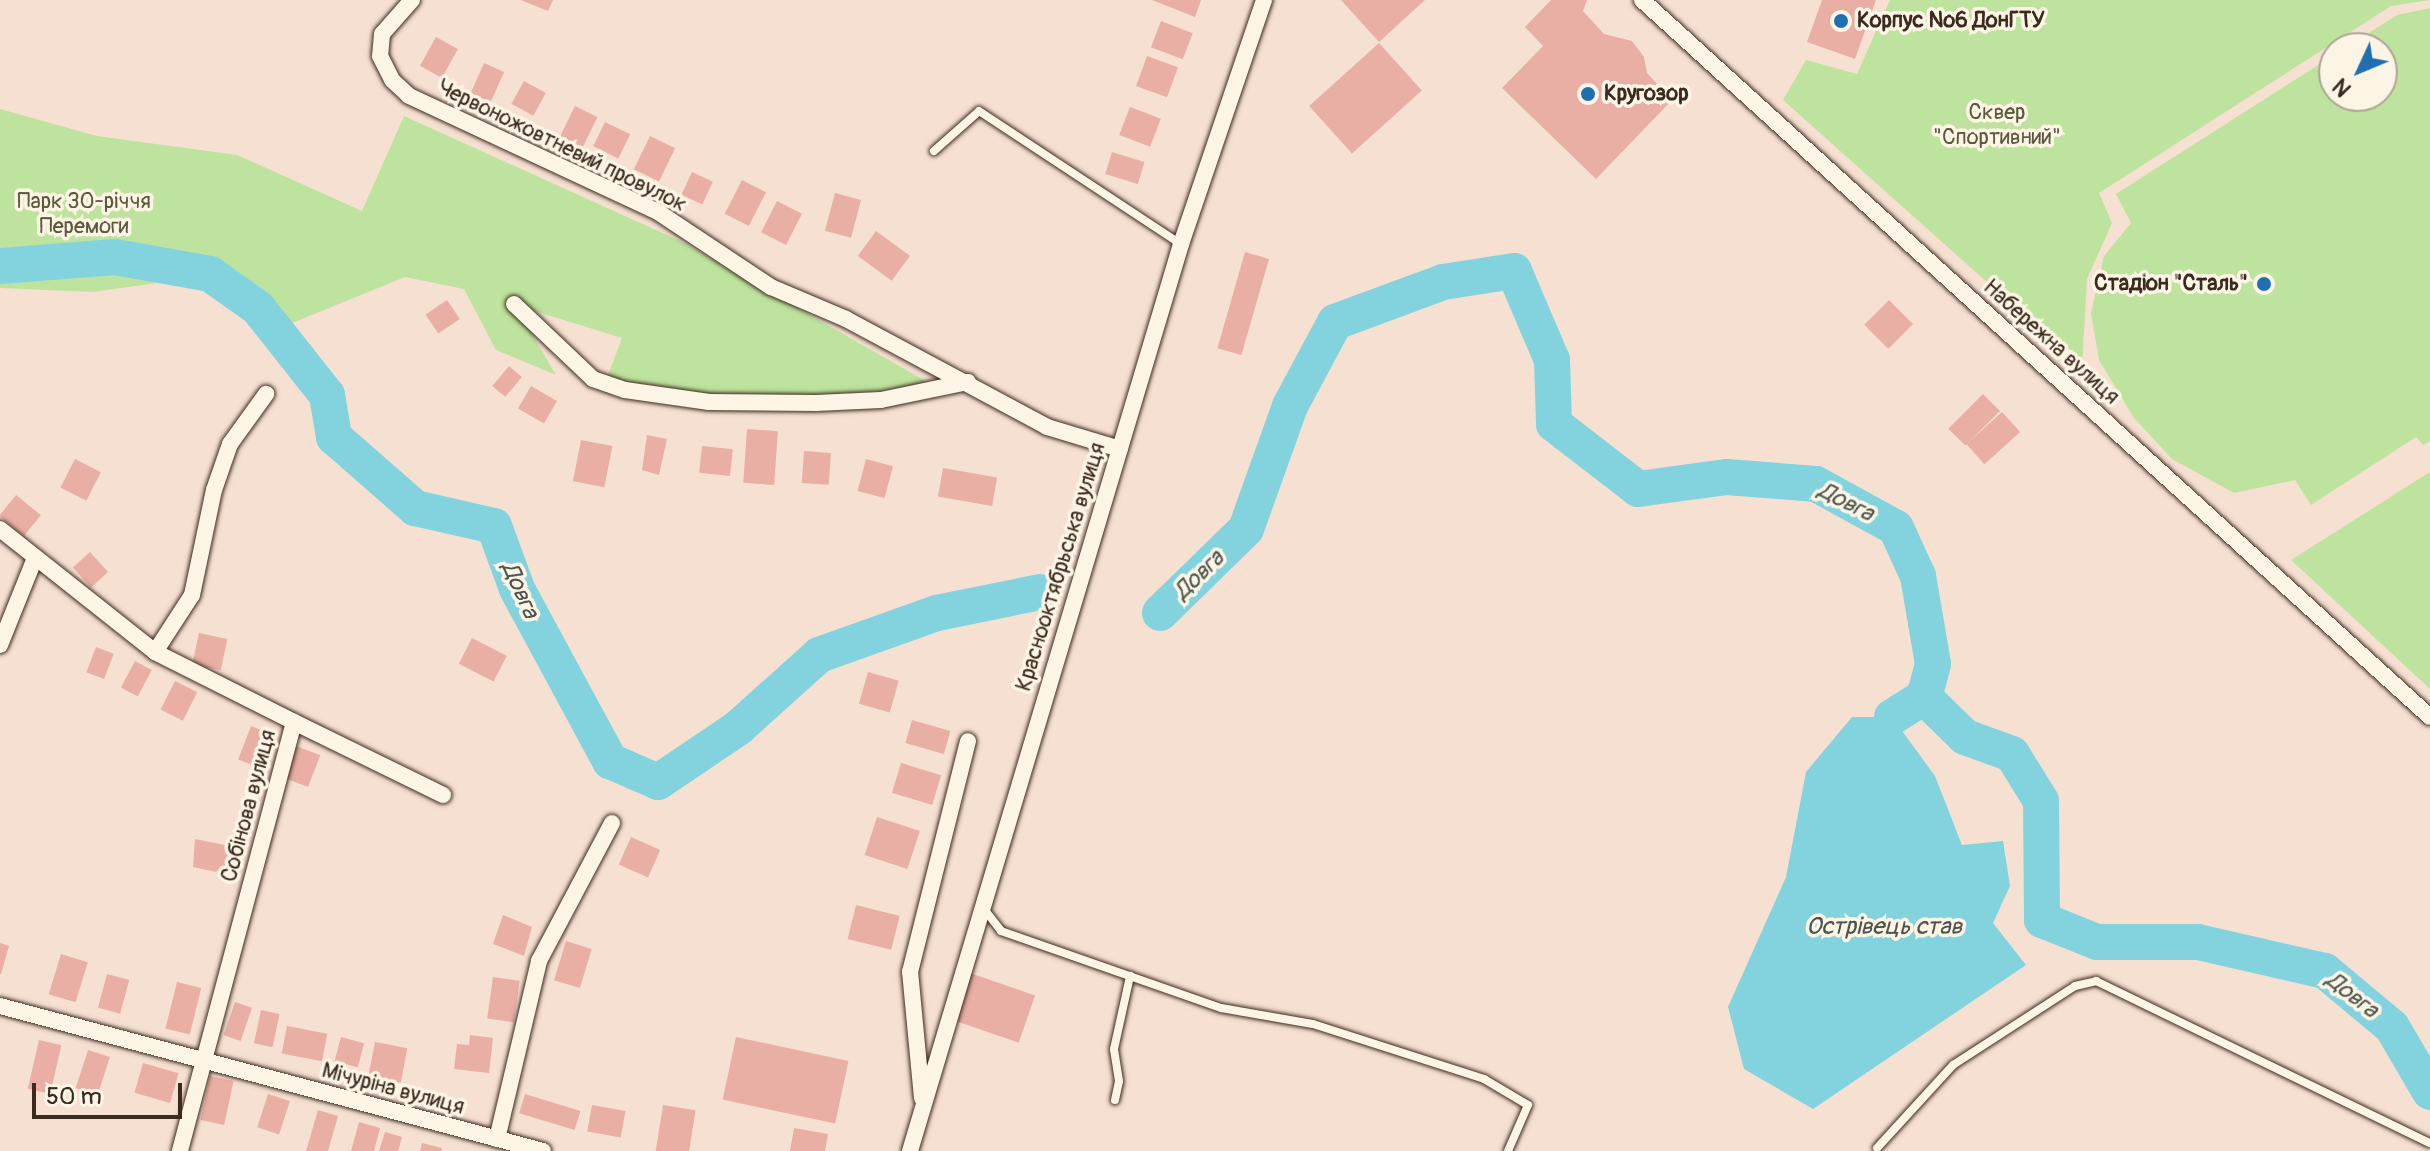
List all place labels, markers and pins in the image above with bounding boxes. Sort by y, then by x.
place label: Корпус №6 ДонГТУ [1857,8,2045,34]
marker: Корпус №6 ДонГТУ [1832,12,1850,30]
place label: Кругозор [1604,81,1689,107]
marker: Кругозор [1579,85,1597,103]
place label: Стадіон "Сталь" [2094,271,2248,297]
marker: Стадіон "Сталь" [2255,275,2273,293]

